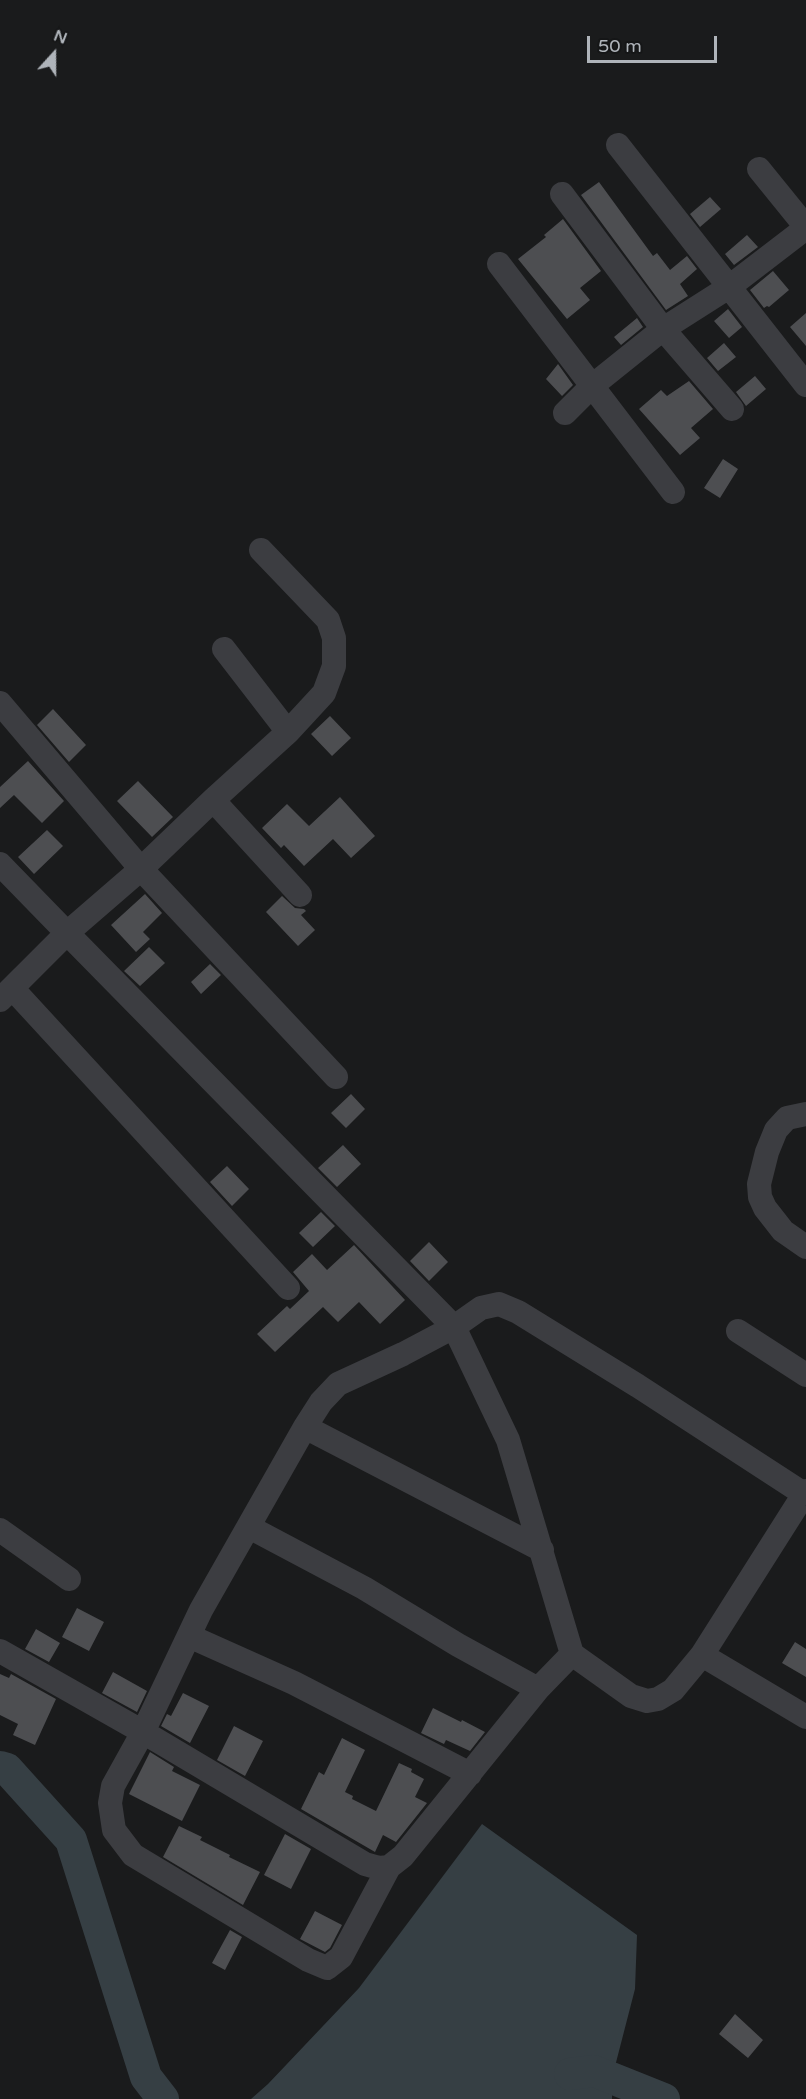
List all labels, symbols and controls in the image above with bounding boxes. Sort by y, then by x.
north arrow [24,24,84,84]
scale bar [590,24,720,62]
text: N [51,26,70,49]
text: 50 m [598,35,642,57]

